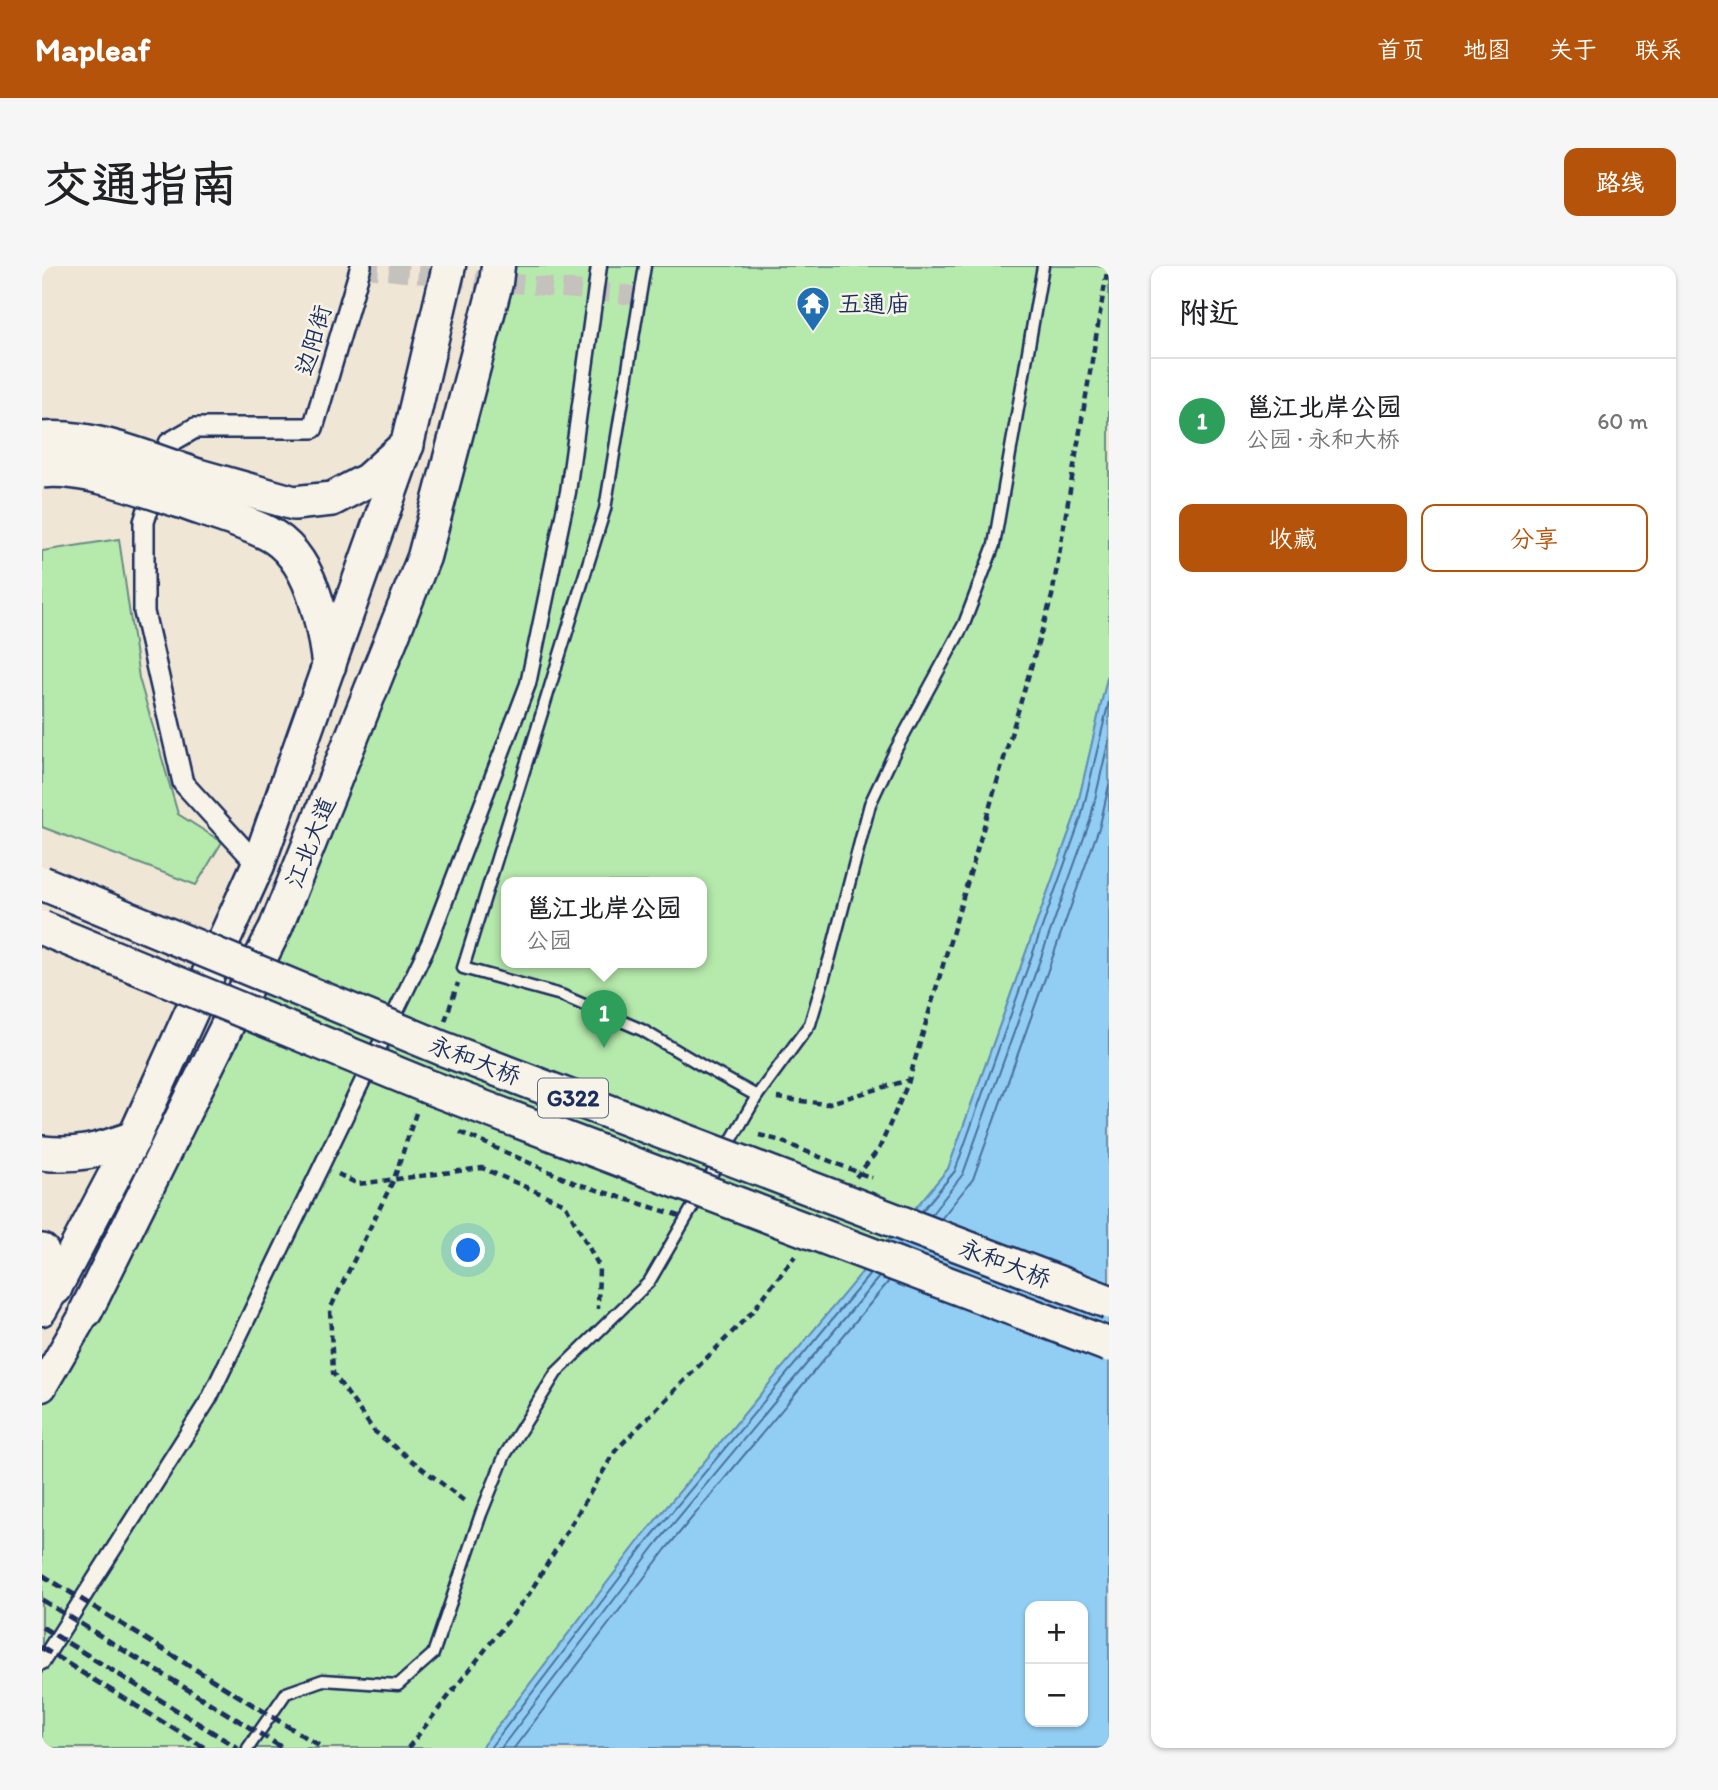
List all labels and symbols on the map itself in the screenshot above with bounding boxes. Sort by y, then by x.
temple icon: 五通庙 [794,284,832,333]
place label: 五通庙 [838,289,910,318]
street label: 边阳街 [289,301,337,379]
street label: 江北大道 [279,792,341,892]
pin: 1 [581,990,627,1048]
street label: 永和大桥 [425,1029,525,1091]
road number: G322 [538,1078,608,1118]
street label: 永和大桥 [955,1232,1055,1294]
your location [451,1233,485,1267]

